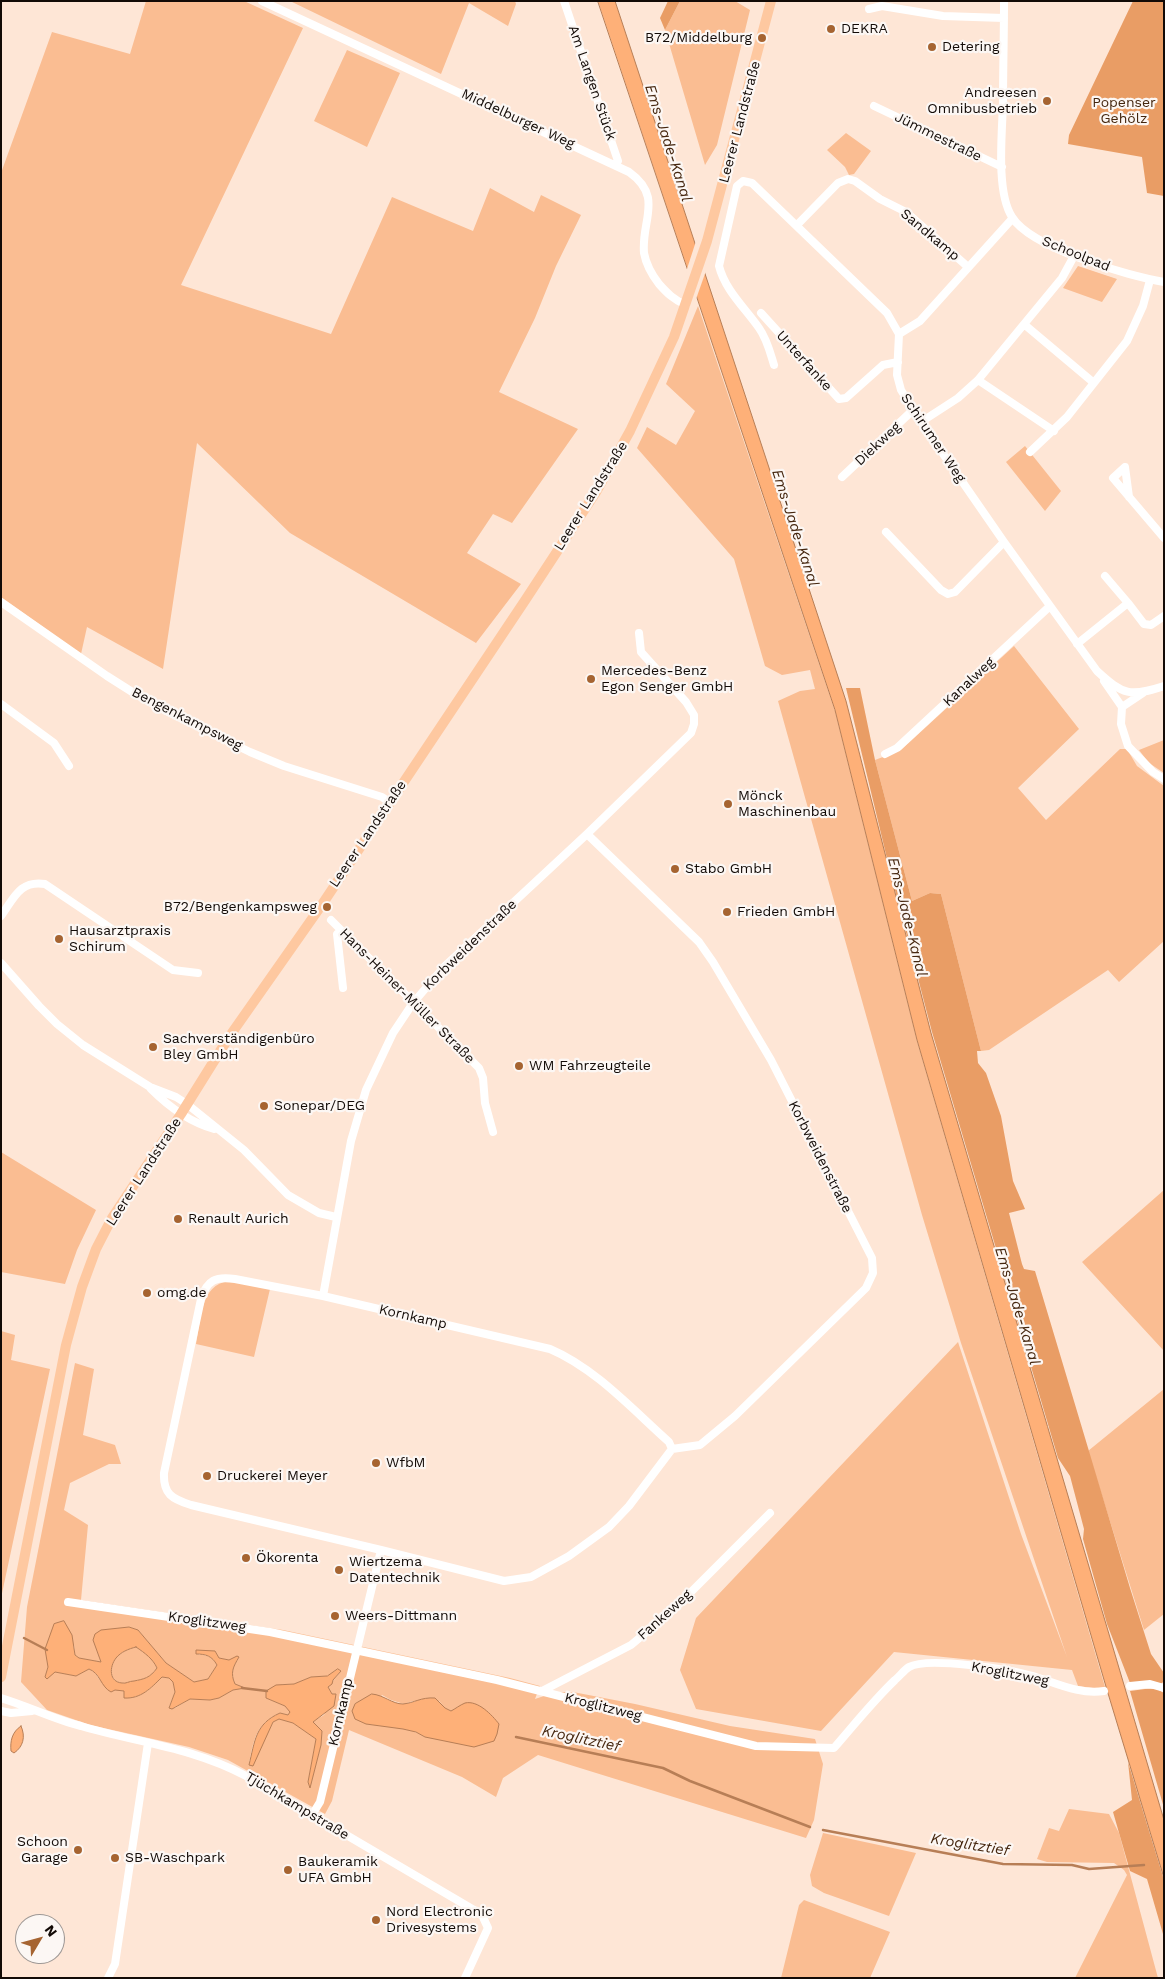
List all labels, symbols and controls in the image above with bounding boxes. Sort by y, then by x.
place label: DEKRA [841,21,888,37]
street label: Am Langen Stück [564,23,620,143]
marker: DEKRA [825,23,837,35]
place label: B72/Middelburg [645,30,752,46]
marker: B72/Middelburg [756,32,768,44]
place label: Detering [942,39,999,55]
marker: Detering [926,41,938,53]
street label: Leerer Landstraße [716,59,764,185]
water label: Ems-Jade-Kanal [641,82,695,204]
street label: Middelburger Weg [459,85,577,153]
place label: Andreesen Omnibusbetrieb [927,85,1037,118]
marker: Andreesen Omnibusbetrieb [1041,95,1053,107]
park label: Popenser Gehölz [1092,95,1156,128]
street label: Jümmestraße [892,109,984,165]
street label: Sandkamp [897,205,963,265]
street label: Schoolpad [1039,233,1113,275]
street label: Unterfanke [772,327,836,395]
street label: Schirumer Weg [897,390,969,486]
street label: Diekweg [852,418,904,470]
street label: Leerer Landstraße [551,438,631,554]
water label: Ems-Jade-Kanal [768,467,822,589]
street label: Kanalweg [940,654,998,710]
place label: Mercedes-Benz Egon Senger GmbH [601,663,733,696]
marker: Mercedes-Benz Egon Senger GmbH [585,673,597,685]
street label: Bengenkampsweg [129,684,245,754]
street label: Leerer Landstraße [326,777,410,891]
place label: Mönck Maschinenbau [738,788,836,820]
marker: Mönck Maschinenbau [722,798,734,810]
water label: Ems-Jade-Kanal [883,855,931,979]
place label: Stabo GmbH [685,861,772,877]
marker: Stabo GmbH [669,863,681,875]
street label: Korbweidenstraße [420,896,520,994]
place label: B72/Bengenkampsweg [164,899,317,915]
marker: B72/Bengenkampsweg [321,901,333,913]
place label: Frieden GmbH [737,904,835,920]
marker: Frieden GmbH [721,906,733,918]
place label: Hausarztpraxis Schirum [69,923,171,956]
street label: Hans-Heiner-Müller Straße [336,925,478,1067]
marker: Hausarztpraxis Schirum [53,933,65,945]
place label: Sachverständigenbüro Bley GmbH [163,1031,315,1064]
marker: Sachverständigenbüro Bley GmbH [147,1041,159,1053]
place label: WM Fahrzeugteile [529,1058,651,1074]
marker: WM Fahrzeugteile [513,1060,525,1072]
place label: Sonepar/DEG [274,1098,365,1114]
street label: Korbweidenstraße [784,1098,856,1216]
marker: Sonepar/DEG [258,1100,270,1112]
street label: Leerer Landstraße [103,1115,185,1229]
place label: Renault Aurich [188,1211,289,1227]
marker: Renault Aurich [172,1213,184,1225]
water label: Ems-Jade-Kanal [991,1245,1043,1367]
place label: omg.de [157,1285,206,1301]
marker: omg.de [141,1287,153,1299]
street label: Kornkamp [377,1301,449,1333]
place label: WfbM [386,1455,426,1471]
marker: WfbM [370,1457,382,1469]
place label: Druckerei Meyer [217,1468,328,1484]
marker: Druckerei Meyer [201,1470,213,1482]
place label: Ökorenta [256,1550,318,1566]
marker: Ökorenta [240,1552,252,1564]
place label: Wiertzema Datentechnik [349,1554,440,1586]
marker: Wiertzema Datentechnik [333,1564,345,1576]
street label: Fankeweg [634,1586,696,1644]
street label: Kroglitzweg [167,1608,247,1636]
place label: Weers-Dittmann [345,1608,457,1624]
marker: Weers-Dittmann [329,1610,341,1622]
street label: Kroglitzweg [970,1658,1050,1690]
street label: Kornkamp [325,1676,357,1748]
street label: Kroglitzweg [563,1689,643,1725]
water label: Kroglitztief [540,1722,622,1756]
street label: Tjüchkampstraße [242,1768,352,1844]
water label: Kroglitztief [929,1830,1011,1860]
place label: Schoon Garage [17,1834,68,1866]
marker: Schoon Garage [72,1844,84,1856]
place label: SB-Waschpark [125,1850,225,1866]
marker: SB-Waschpark [109,1852,121,1864]
place label: Baukeramik UFA GmbH [298,1854,378,1886]
marker: Baukeramik UFA GmbH [282,1864,294,1876]
place label: Nord Electronic Drivesystems [386,1904,493,1936]
north arrow [15,1914,65,1964]
marker: Nord Electronic Drivesystems [370,1914,382,1926]
text: N [42,1922,61,1940]

